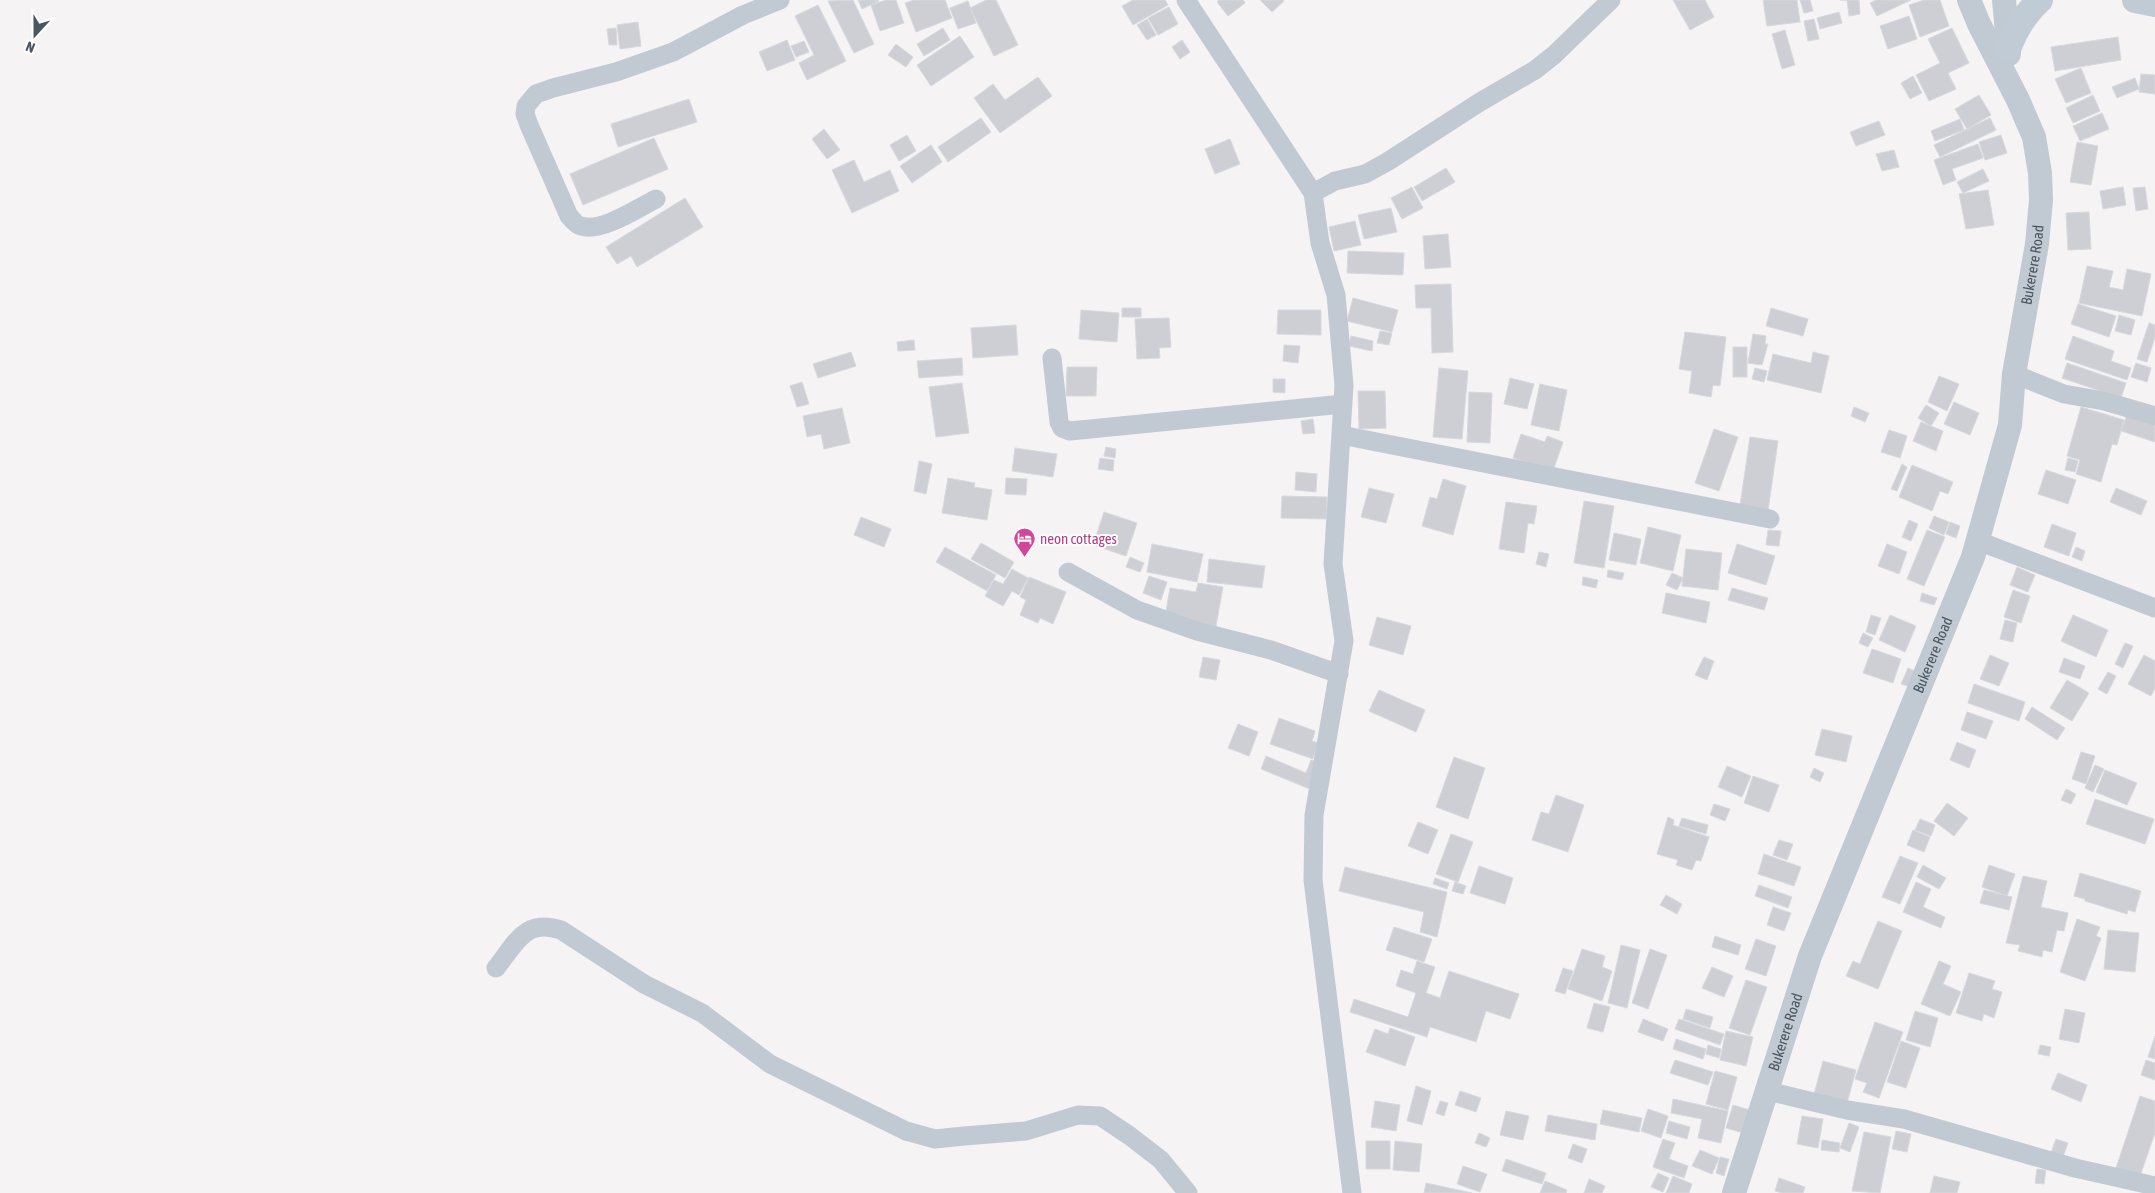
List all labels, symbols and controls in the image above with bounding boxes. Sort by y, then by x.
north arrow [10,10,60,60]
text: N [24,38,37,56]
street label: Bukerere Road [2017,224,2047,306]
hotel icon: neon cottages [1012,527,1036,558]
place label: neon cottages [1040,530,1117,547]
street label: Bukerere Road [1909,614,1956,695]
street label: Bukerere Road [1765,991,1806,1073]

